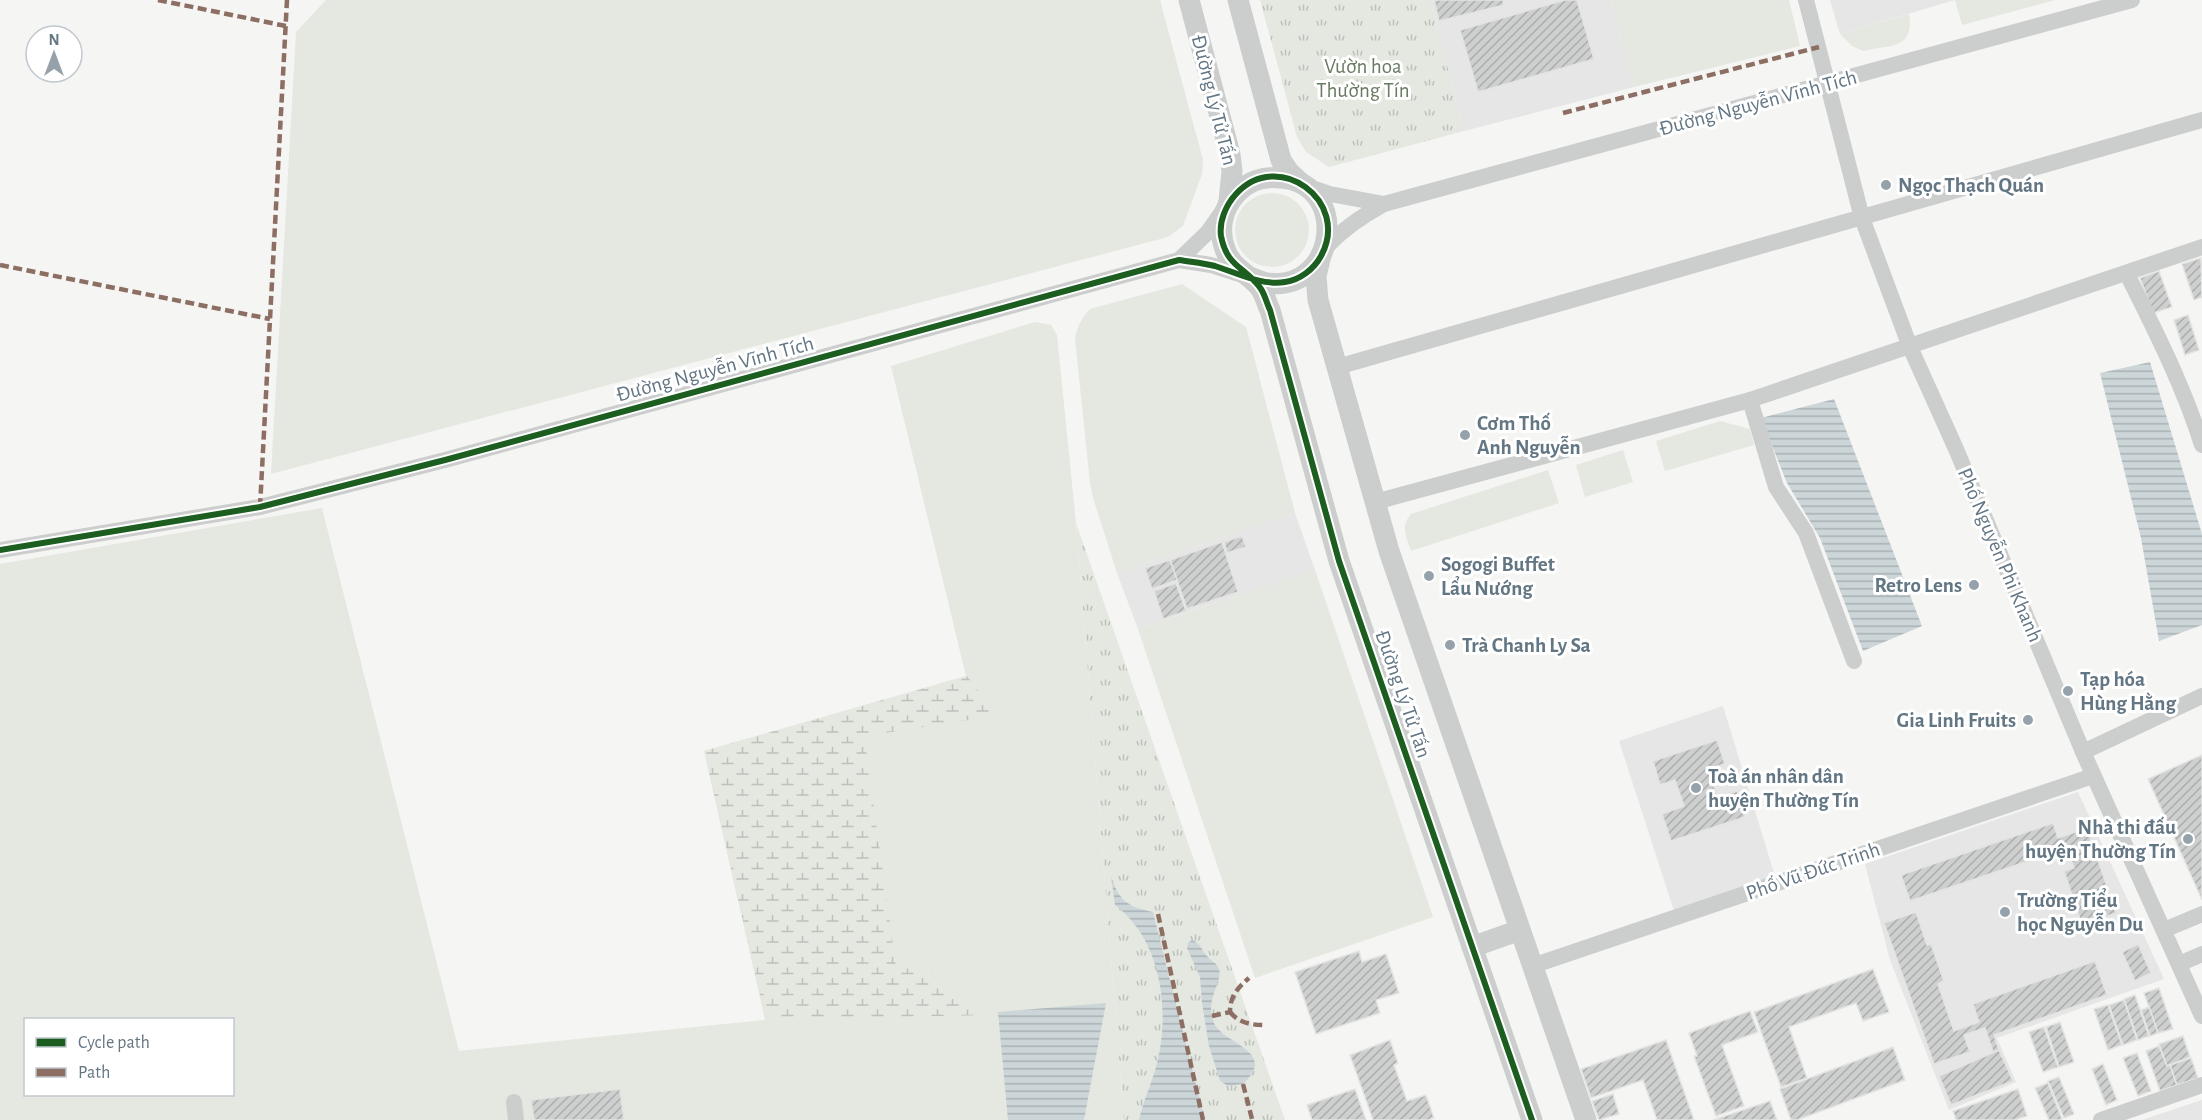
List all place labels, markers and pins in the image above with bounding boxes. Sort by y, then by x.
place label: Ngọc Thạch Quán [1898,175,2044,197]
marker: Ngọc Thạch Quán [1879,178,1893,192]
place label: Cơm Thố Anh Nguyễn [1477,412,1581,458]
marker: Cơm Thố Anh Nguyễn [1458,428,1472,442]
place label: Sogogi Buffet Lẩu Nướng [1441,554,1555,599]
marker: Sogogi Buffet Lẩu Nướng [1422,569,1436,583]
place label: Retro Lens [1874,575,1962,596]
marker: Retro Lens [1967,578,1981,592]
place label: Trà Chanh Ly Sa [1462,635,1591,656]
marker: Trà Chanh Ly Sa [1443,638,1457,652]
place label: Tạp hóa Hùng Hằng [2080,669,2176,714]
marker: Tạp hóa Hùng Hằng [2061,684,2075,698]
place label: Gia Linh Fruits [1897,710,2016,731]
marker: Gia Linh Fruits [2021,713,2035,727]
place label: Toà án nhân dân huyện Thường Tín [1708,766,1859,811]
marker: Toà án nhân dân huyện Thường Tín [1689,781,1703,795]
place label: Nhà thi đấu huyện Thường Tín [2025,816,2176,862]
marker: Nhà thi đấu huyện Thường Tín [2181,832,2195,846]
place label: Trường Tiểu học Nguyễn Du [2017,887,2143,935]
marker: Trường Tiểu học Nguyễn Du [1998,905,2012,919]

